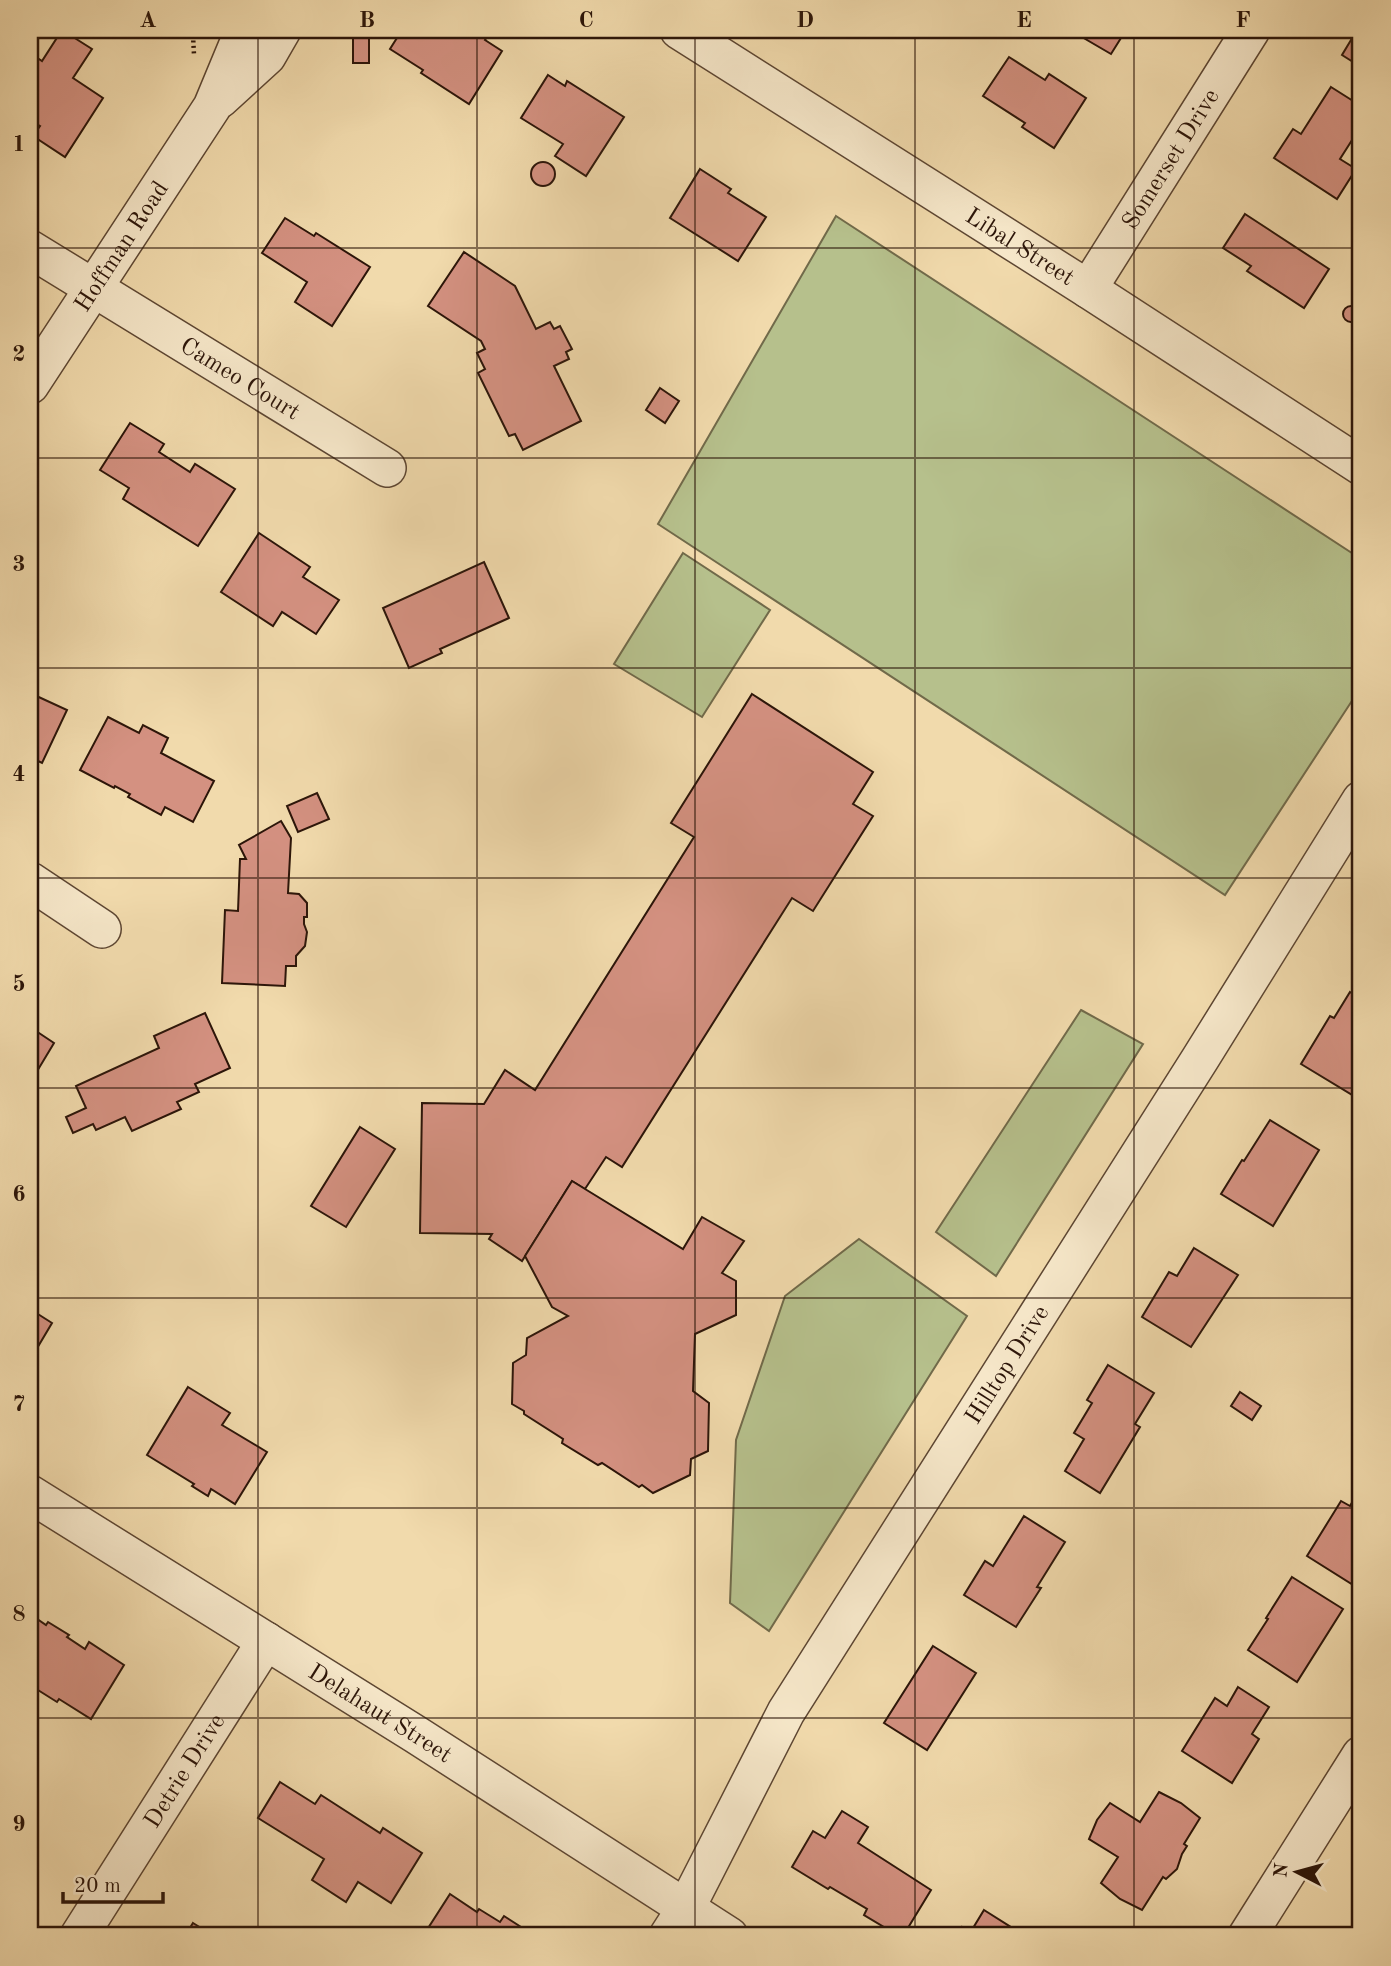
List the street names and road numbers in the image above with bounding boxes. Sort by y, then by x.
street label: Somerset Drive [1119,85,1225,234]
street label: Hoffman Road [71,178,174,317]
street label: Libal Street [961,205,1078,291]
street label: Cameo Court [175,334,304,426]
street label: Hilltop Drive [962,1302,1055,1429]
street label: Delahaut Street [303,1660,455,1768]
street label: Detrie Drive [141,1710,231,1833]

